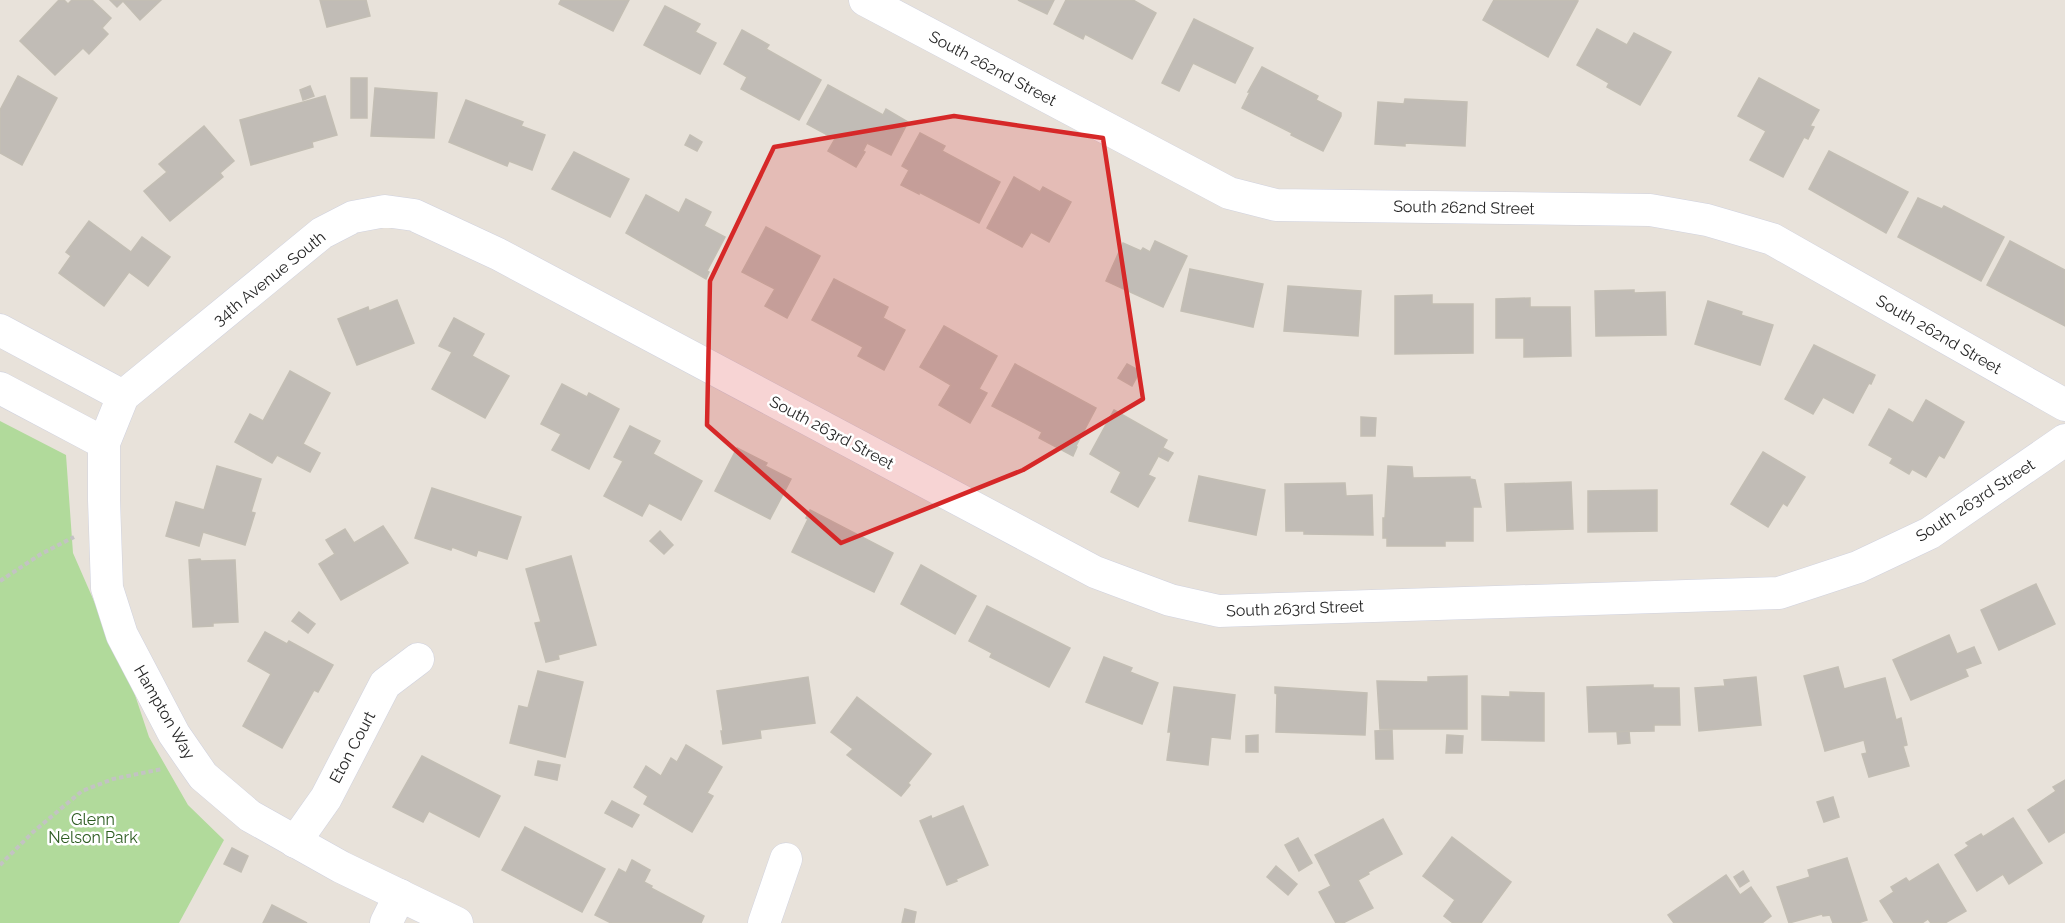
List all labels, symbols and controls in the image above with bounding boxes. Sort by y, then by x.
street label: South 262nd Street [926,27,1060,110]
street label: South 262nd Street [1393,197,1536,218]
street label: 34th Avenue South [209,227,329,330]
street label: South 262nd Street [1873,291,2005,378]
street label: South 263rd Street [766,392,898,473]
street label: South 263rd Street [1912,455,2039,546]
street label: South 263rd Street [1226,597,1365,620]
street label: Hampton Way [130,662,199,763]
street label: Eton Court [326,707,380,786]
park label: Glenn Nelson Park [48,810,138,847]

